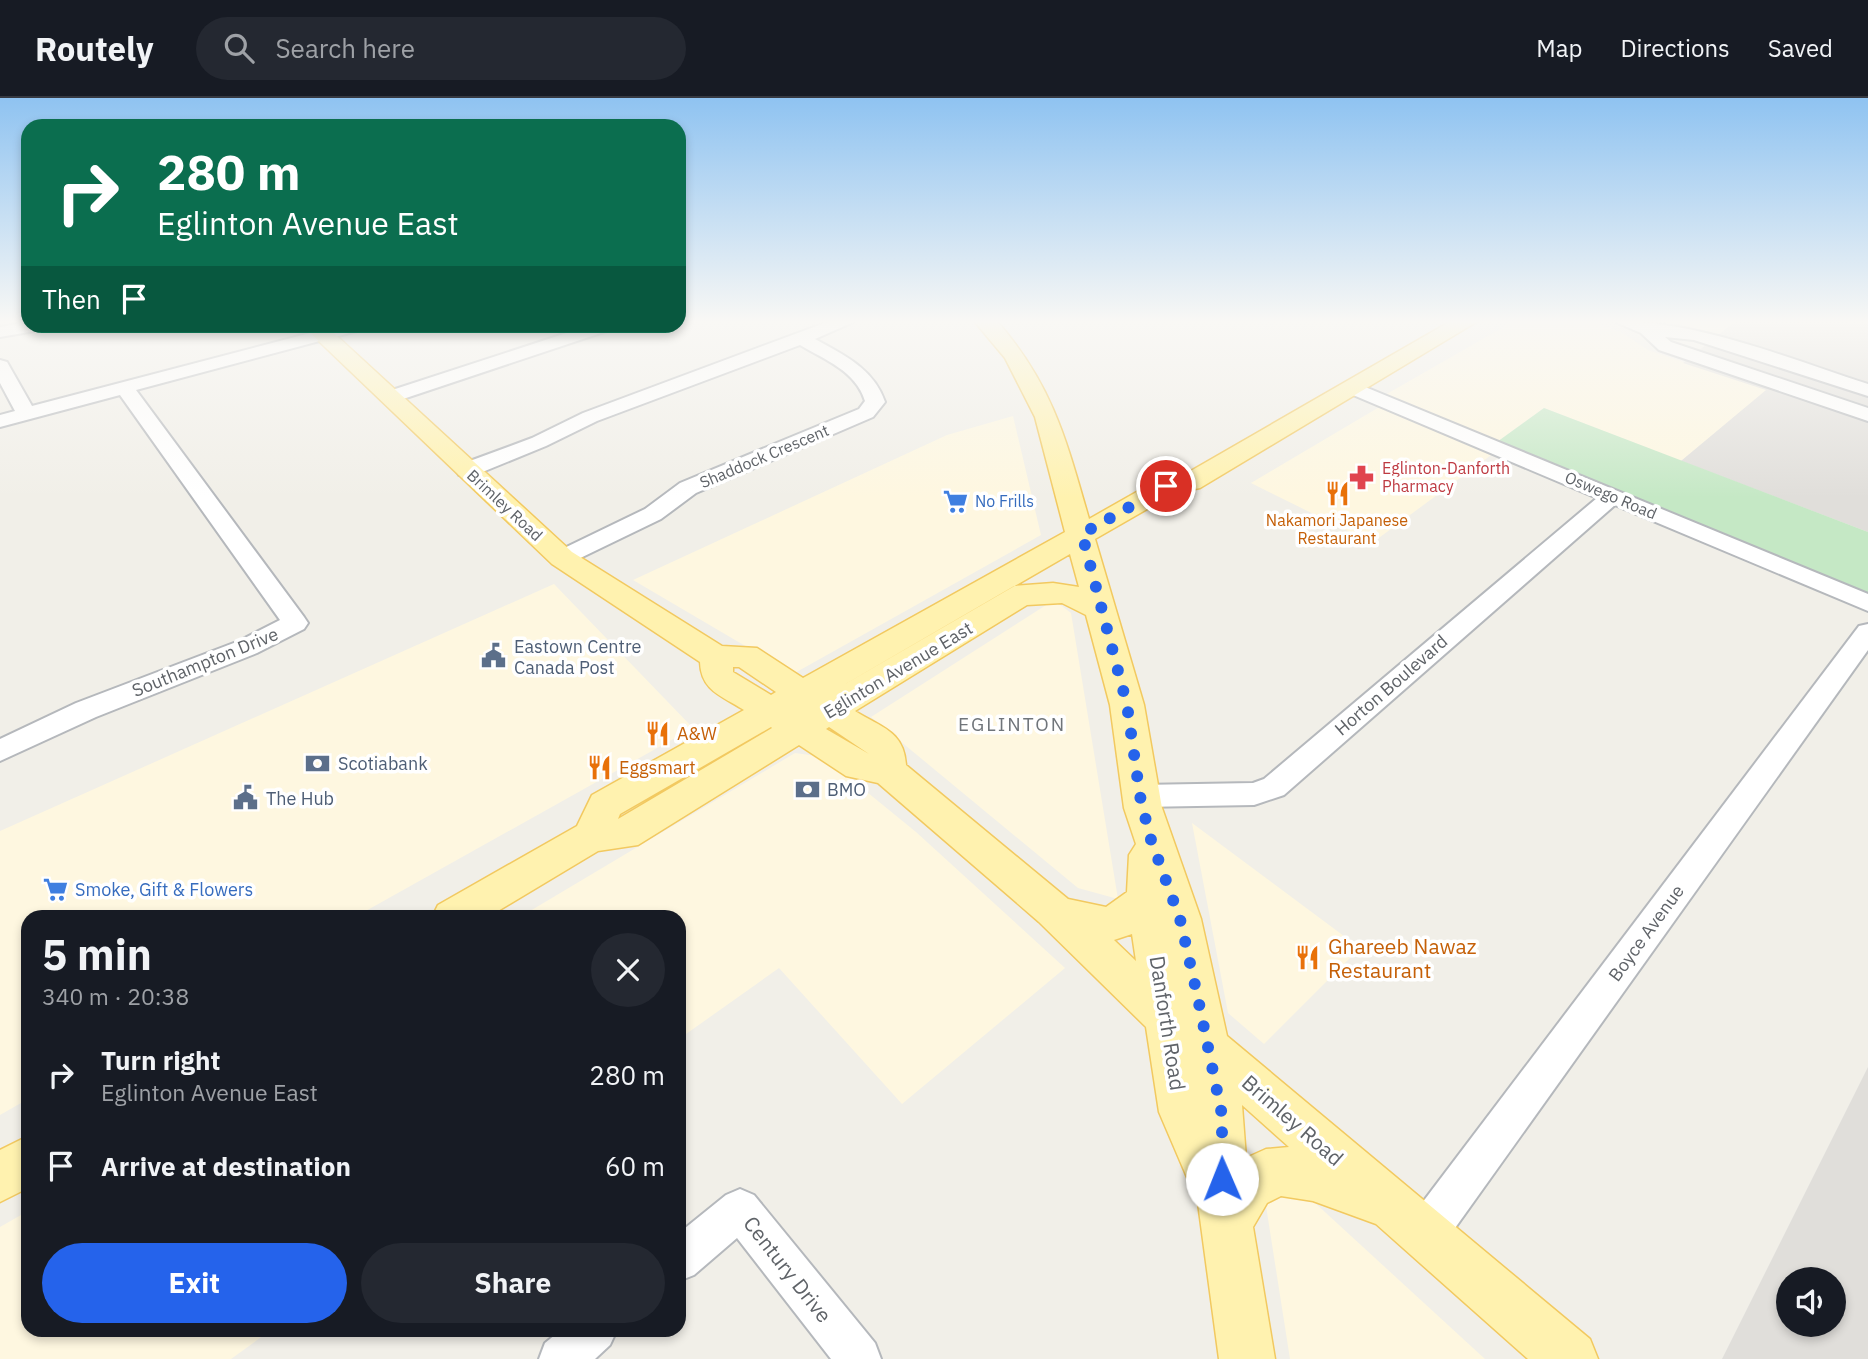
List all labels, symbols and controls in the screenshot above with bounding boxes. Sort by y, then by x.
search box [196,17,686,80]
text: Routely [35,27,154,70]
icon: search [220,29,258,67]
text: Search here [276,31,415,65]
text: Map [1536,32,1582,64]
text: Directions [1620,32,1730,64]
text: Saved [1768,32,1833,64]
text: 280 m [157,140,301,203]
icon: right [42,147,133,238]
text: Eglinton Avenue East [157,202,459,244]
icon: arrive [115,280,153,318]
text: Then [42,282,101,316]
street label: Shaddock Crescent [696,420,832,492]
pin [1136,456,1196,516]
place label: Eglinton-Danforth Pharmacy [1382,458,1510,496]
pharmacy icon: Eglinton-Danforth Pharmacy [1348,463,1376,491]
street label: Brimley Road [463,465,547,545]
icon: arrive [1147,467,1185,505]
street label: Oswego Road [1562,467,1660,523]
restaurant icon: Nakamori Japanese Restaurant [1323,480,1351,508]
supermarket icon: No Frills [941,487,969,515]
place label: No Frills [975,491,1034,511]
place label: Nakamori Japanese Restaurant [1266,510,1408,548]
street label: Eglinton Avenue East [819,616,977,724]
street label: Southampton Drive [129,622,282,702]
street label: Horton Boulevard [1330,630,1452,740]
place label: Eastown Centre Canada Post [514,635,641,679]
public building icon: Eastown Centre Canada Post [480,642,508,670]
district label: EGLINTON [958,712,1066,736]
restaurant icon: A&W [643,719,671,747]
place label: A&W [677,722,717,745]
bank icon: Scotiabank [304,749,332,777]
place label: Scotiabank [338,752,428,775]
restaurant icon: Eggsmart [585,753,613,781]
place label: Eggsmart [619,756,696,779]
bank icon: BMO [793,775,821,803]
place label: BMO [827,778,866,801]
public building icon: The Hub [232,784,260,812]
place label: The Hub [266,787,334,810]
supermarket icon: Smoke, Gift & Flowers [41,875,69,903]
place label: Smoke, Gift & Flowers [75,878,253,901]
street label: Boyce Avenue [1603,880,1689,986]
text: 5 min [42,927,152,982]
place label: Ghareeb Nawaz Restaurant [1328,932,1477,984]
button: close [591,933,665,1007]
restaurant icon: Ghareeb Nawaz Restaurant [1294,944,1322,972]
street label: Danforth Road [1144,954,1192,1092]
text: 340 m · 20:38 [42,981,189,1011]
text: Turn right [101,1043,220,1077]
icon: right [42,1056,80,1094]
text: 280 m [589,1058,665,1092]
street label: Brimley Road [1236,1068,1350,1172]
text: Eglinton Avenue East [101,1077,318,1107]
position arrow [1185,1142,1259,1216]
icon: arrive [42,1147,80,1185]
text: Arrive at destination [101,1149,351,1183]
text: 60 m [605,1149,665,1183]
street label: Century Drive [738,1210,838,1328]
button: Exit [42,1243,347,1323]
button: Share [361,1243,665,1323]
map controls [1776,1267,1846,1337]
button: sound [1776,1267,1846,1337]

